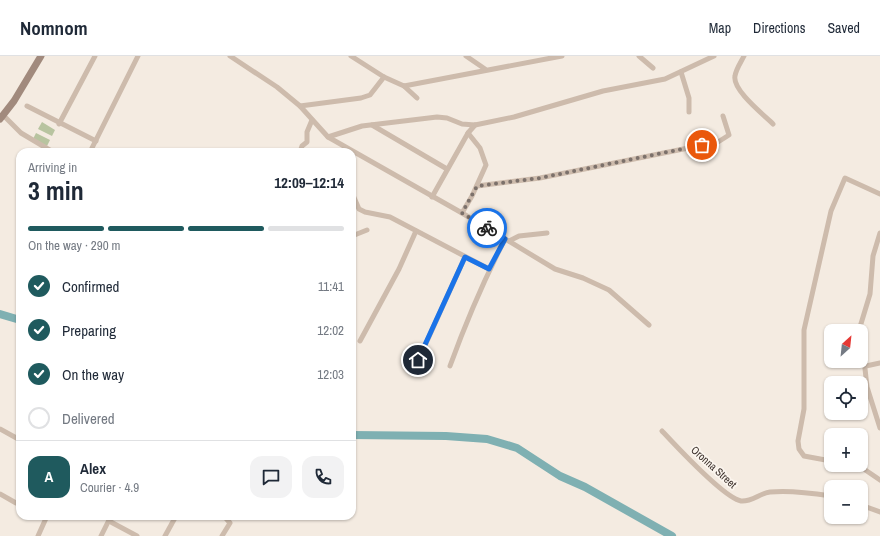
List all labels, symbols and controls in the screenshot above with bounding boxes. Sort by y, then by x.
text: Nomnom [20,15,88,41]
text: Map [709,19,731,37]
text: Directions [753,19,805,37]
text: Saved [827,19,860,37]
pin [685,128,719,162]
icon: bag [691,134,713,156]
text: Arriving in [28,159,77,176]
text: 12:09–12:14 [274,172,344,193]
text: 3 min [28,173,84,208]
courier [467,208,507,248]
icon: bike [476,217,498,239]
text: On the way · 290 m [28,237,120,254]
icon: check [28,275,50,297]
text: Confirmed [62,276,119,297]
text: 11:41 [318,278,344,295]
icon: check [28,319,50,341]
text: Preparing [62,320,116,341]
text: 12:02 [317,322,344,339]
north arrow [824,324,868,368]
map controls [824,324,868,524]
pin [401,343,435,377]
icon: home [407,349,429,371]
icon: check [28,363,50,385]
text: On the way [62,364,124,385]
text: 12:03 [317,366,344,383]
button: locate [824,376,868,420]
text: Delivered [62,408,115,429]
button: + [824,428,868,472]
street label: Oronna Street [688,443,740,491]
button: chat [250,456,292,498]
button: phone [302,456,344,498]
text: Alex [80,458,106,479]
text: A [45,466,53,487]
text: Courier · 4.9 [80,479,139,496]
button: − [824,480,868,524]

